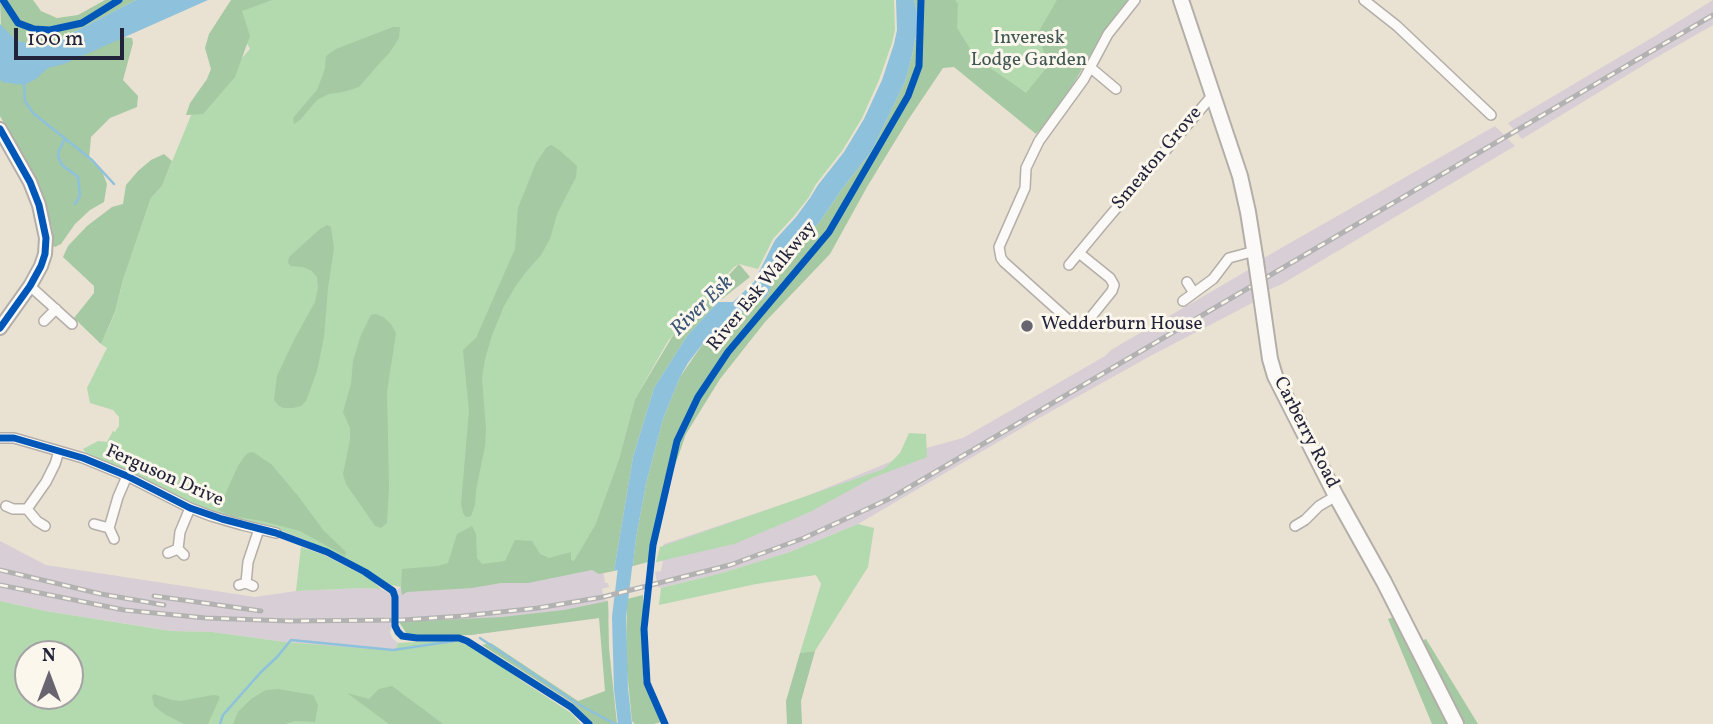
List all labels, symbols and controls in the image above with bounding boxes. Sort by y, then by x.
scale bar [18,14,128,58]
text: 100 m [27,25,84,54]
park label: Inveresk Lodge Garden [971,29,1087,73]
street label: Smeaton Grove [1108,103,1208,215]
street label: River Esk Walkway [704,218,822,356]
water label: River Esk [667,271,739,343]
place label: Wedderburn House [1041,315,1202,337]
marker: Wedderburn House [1019,318,1035,334]
street label: Carberry Road [1267,373,1343,493]
street label: Ferguson Drive [101,441,227,513]
north arrow [14,640,84,710]
text: N [42,643,56,669]

